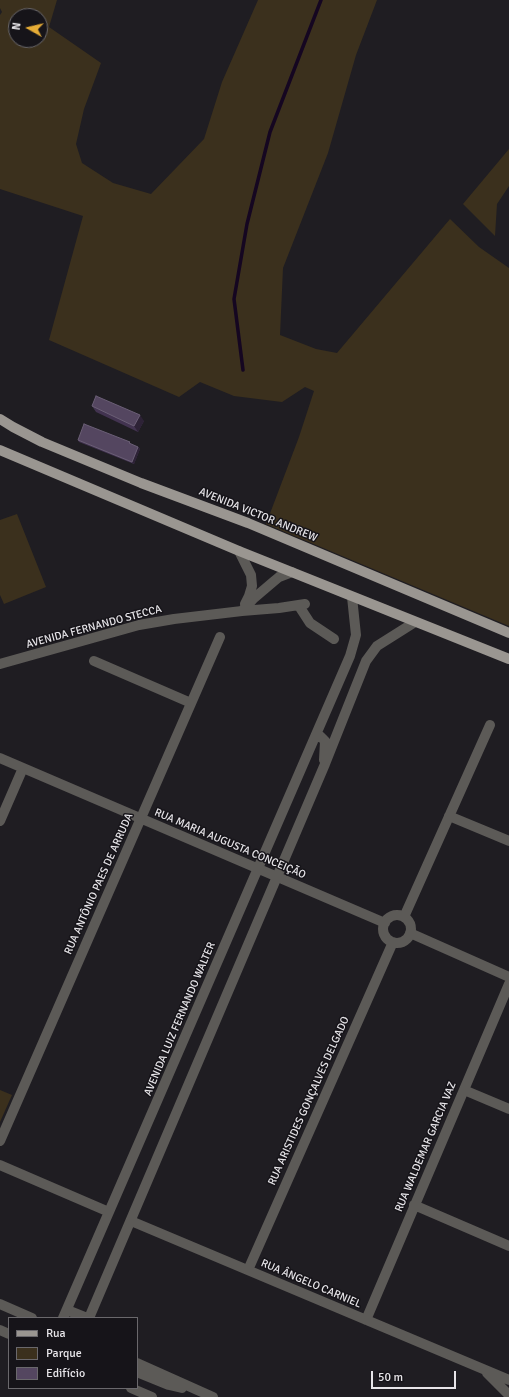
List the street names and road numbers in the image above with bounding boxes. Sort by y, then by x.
street label: AVENIDA VICTOR ANDREW [197,485,319,545]
street label: AVENIDA FERNANDO STECCA [25,603,163,651]
street label: RUA MARIA AUGUSTA CONCEIÇÃO [152,806,308,882]
street label: RUA ANTÔNIO PAES DE ARRUDA [62,811,136,957]
street label: AVENIDA LUIZ FERNANDO WALTER [142,940,218,1098]
street label: RUA ARISTIDES GONÇALVES DELGADO [266,1014,352,1188]
street label: RUA WALDEMAR GARCIA VAZ [393,1080,459,1214]
street label: RUA ÂNGELO CARNIEL [259,1257,363,1311]

